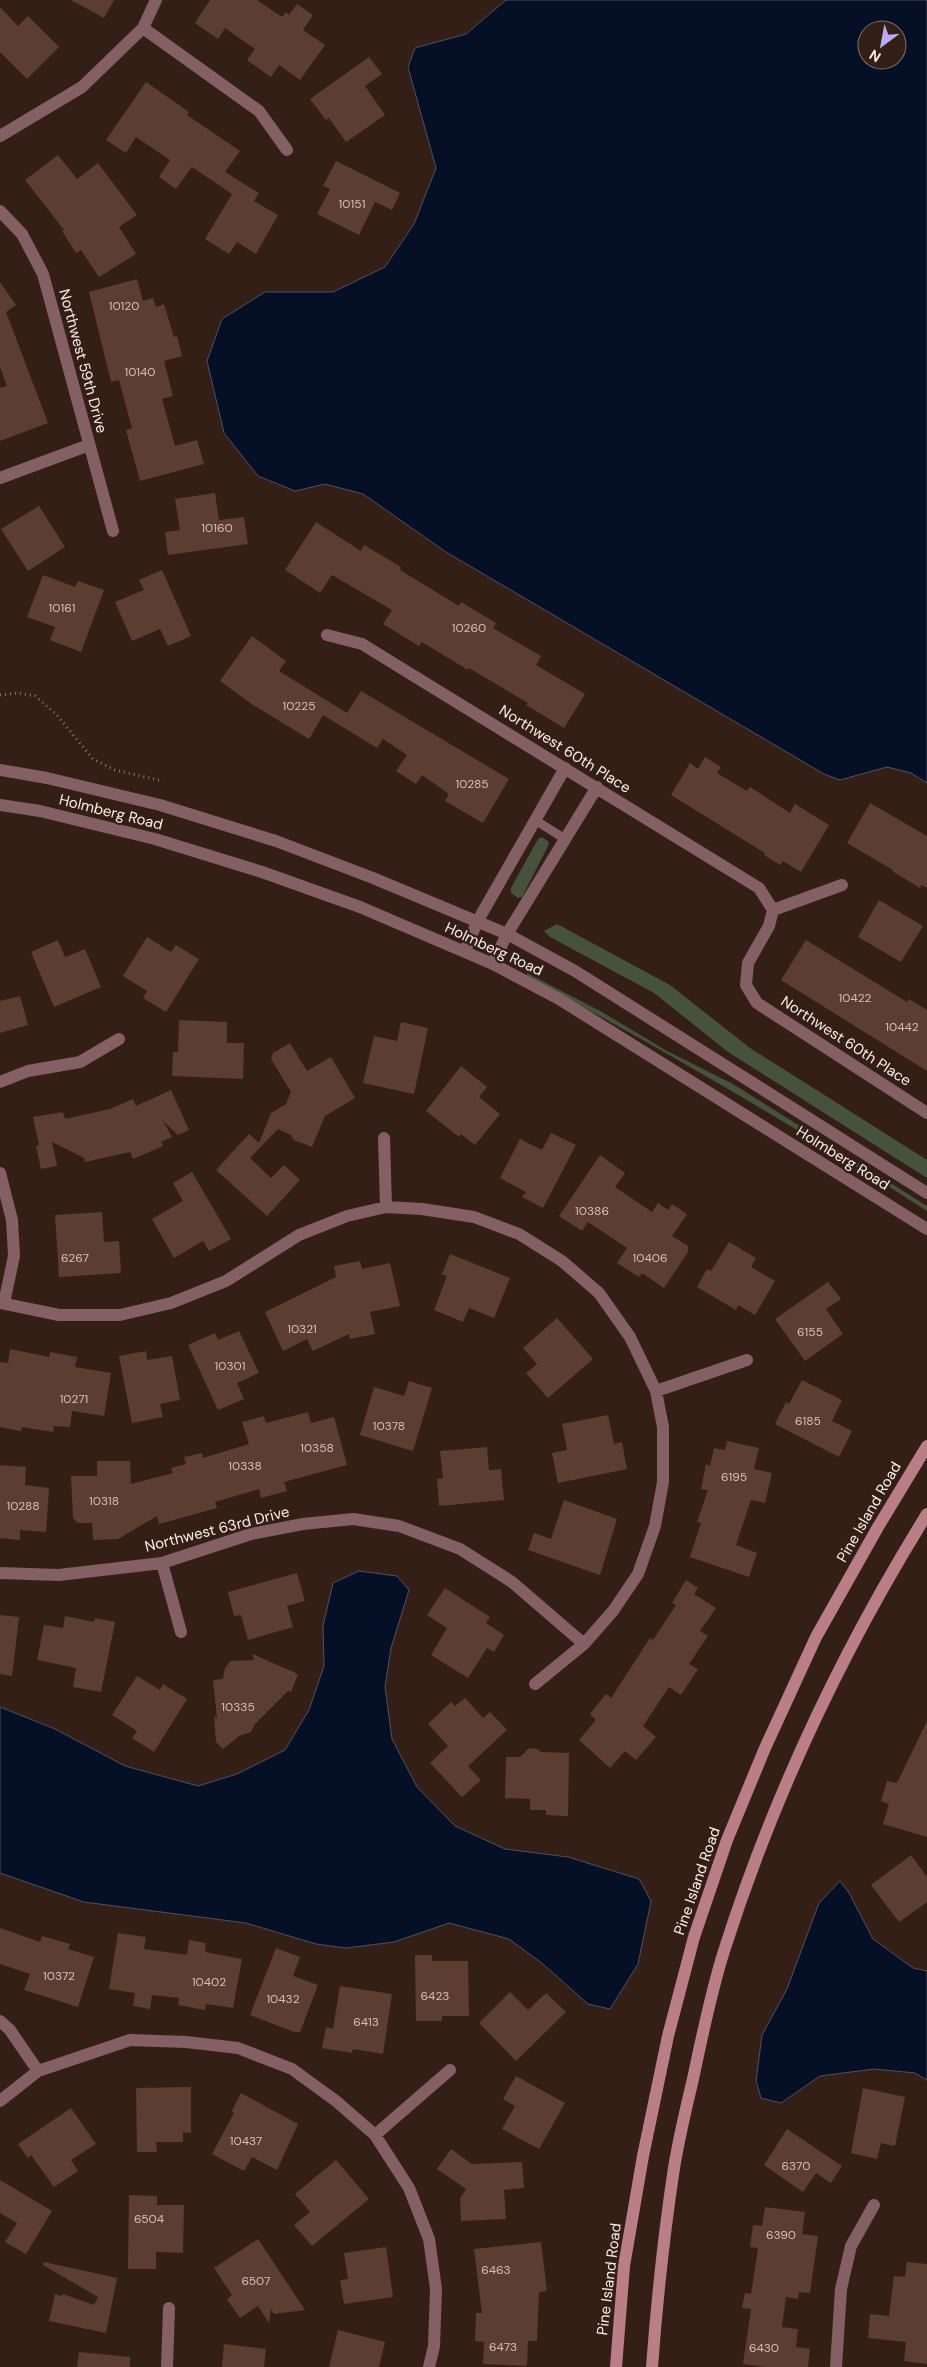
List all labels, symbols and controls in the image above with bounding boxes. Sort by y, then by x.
north arrow [857,20,907,70]
text: N [866,46,884,66]
house number: 10151 [339,196,365,212]
street label: Northwest 59th Drive [54,287,112,435]
house number: 10120 [109,298,139,314]
house number: 10140 [124,364,156,380]
house number: 10160 [201,520,233,536]
house number: 10161 [49,600,75,616]
house number: 10260 [452,620,486,636]
house number: 10225 [283,698,315,714]
street label: Northwest 60th Place [495,700,635,798]
house number: 10285 [455,776,489,792]
street label: Holmberg Road [57,789,165,835]
street label: Holmberg Road [442,917,546,981]
house number: 10422 [838,990,872,1006]
street label: Northwest 60th Place [777,991,915,1091]
house number: 10442 [885,1019,919,1035]
street label: Holmberg Road [793,1121,893,1195]
house number: 10386 [575,1203,609,1219]
house number: 6267 [61,1250,89,1266]
house number: 10406 [633,1250,667,1266]
house number: 10321 [287,1321,317,1337]
house number: 6155 [797,1324,823,1340]
house number: 10301 [215,1358,246,1374]
house number: 10271 [60,1391,88,1407]
house number: 6185 [795,1413,821,1429]
house number: 10378 [373,1418,405,1434]
house number: 10358 [300,1440,334,1456]
house number: 10338 [228,1458,262,1474]
street label: Pine Island Road [832,1458,906,1566]
house number: 6195 [721,1469,747,1485]
house number: 10318 [89,1493,119,1509]
house number: 10288 [6,1498,40,1514]
street label: Northwest 63rd Drive [143,1501,291,1557]
house number: 10335 [221,1699,255,1715]
street label: Pine Island Road [669,1824,725,1938]
house number: 10372 [43,1968,75,1984]
house number: 10402 [192,1974,226,1990]
house number: 6423 [421,1988,449,2004]
house number: 10432 [266,1991,300,2007]
house number: 6413 [353,2014,379,2030]
house number: 10437 [230,2133,262,2149]
house number: 6370 [782,2158,810,2174]
house number: 6504 [134,2211,164,2227]
street label: Pine Island Road [592,2222,626,2336]
house number: 6390 [766,2227,796,2243]
house number: 6463 [481,2262,511,2278]
house number: 6507 [241,2273,271,2289]
house number: 6473 [489,2339,517,2355]
house number: 6430 [749,2340,779,2356]

